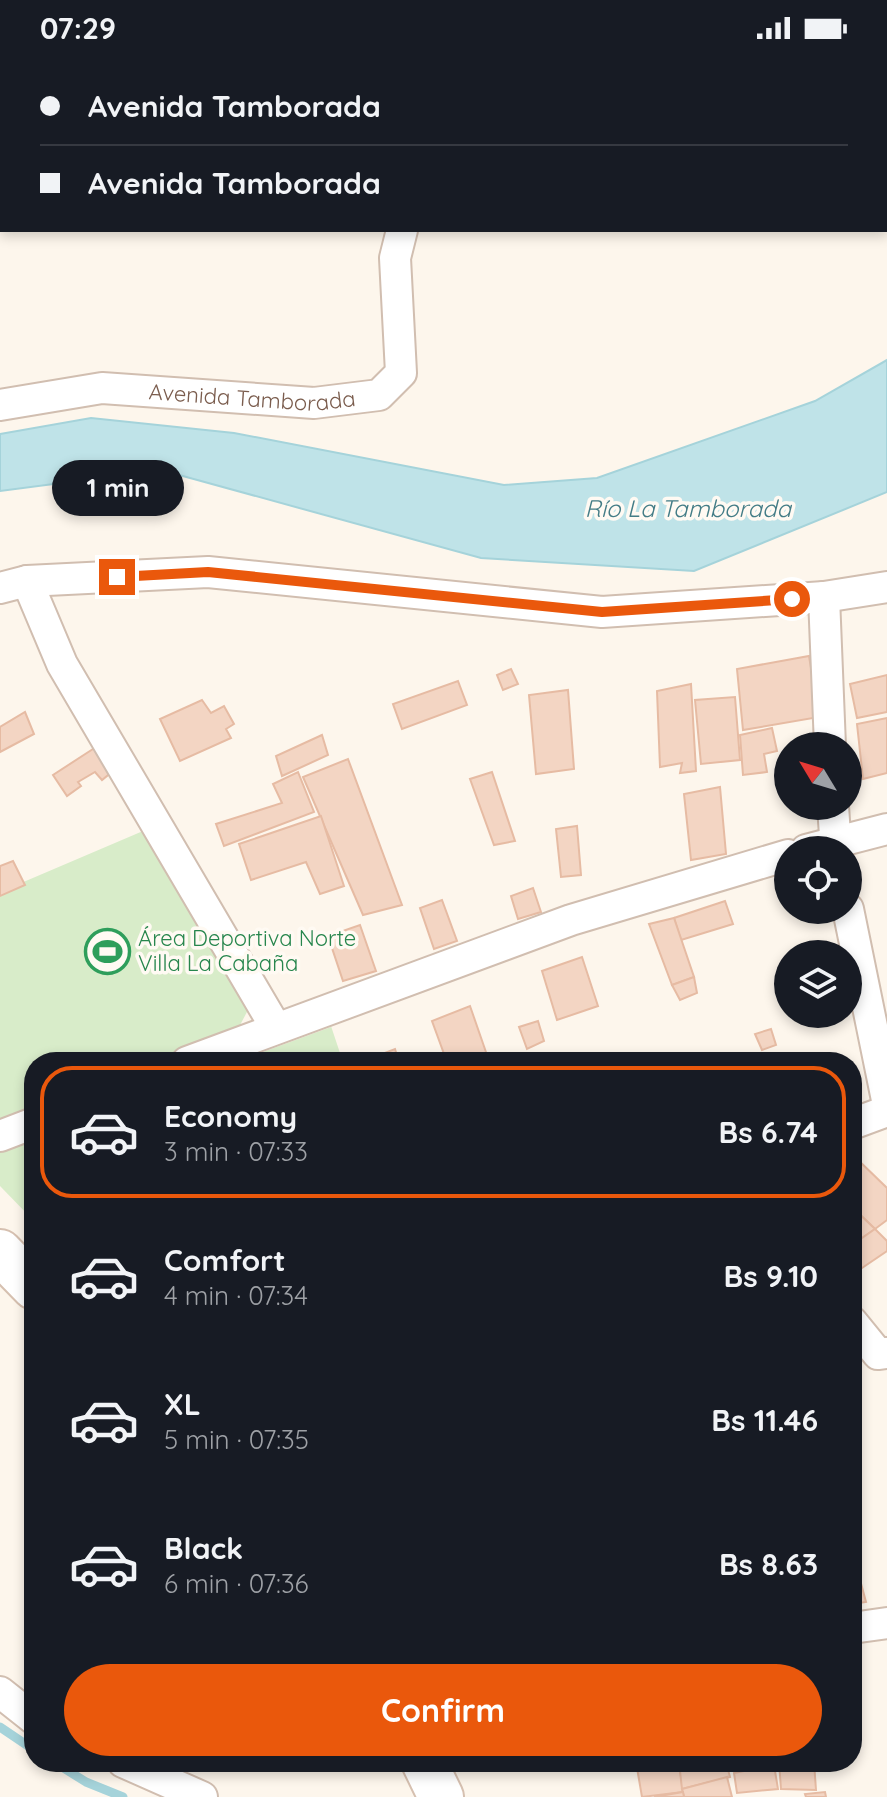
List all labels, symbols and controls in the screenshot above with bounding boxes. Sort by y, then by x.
text: 07:29 [40,9,116,47]
text: Avenida Tamborada [88,87,381,125]
text: Avenida Tamborada [88,164,381,202]
street label: Avenida Tamborada [148,377,357,417]
callout: 1 min [51,461,183,517]
text: 1 min [87,471,150,504]
water label: Río La Tamborada [585,493,793,523]
route end [99,559,135,595]
route start [774,581,810,617]
north arrow [774,732,862,820]
map controls [774,732,862,1028]
button: locate [774,836,862,924]
place label: Área Deportiva Norte Villa La Cabaña [138,924,356,977]
sports icon: Área Deportiva Norte Villa La Cabaña [83,927,131,975]
button: layers [774,940,862,1028]
icon: car [68,1096,140,1168]
text: Economy [164,1097,297,1135]
text: Bs 6.74 [719,1113,818,1151]
text: 3 min · 07:33 [164,1135,308,1168]
icon: car [68,1240,140,1312]
text: Comfort [164,1241,285,1279]
text: Bs 9.10 [724,1257,818,1295]
text: 4 min · 07:34 [164,1279,308,1312]
icon: car [68,1384,140,1456]
text: XL [164,1385,201,1423]
text: Bs 11.46 [711,1401,818,1439]
text: 5 min · 07:35 [164,1423,309,1456]
icon: car [68,1528,140,1600]
text: Black [164,1529,243,1567]
text: Bs 8.63 [719,1545,818,1583]
text: 6 min · 07:36 [164,1567,309,1600]
button: Confirm [64,1664,822,1756]

